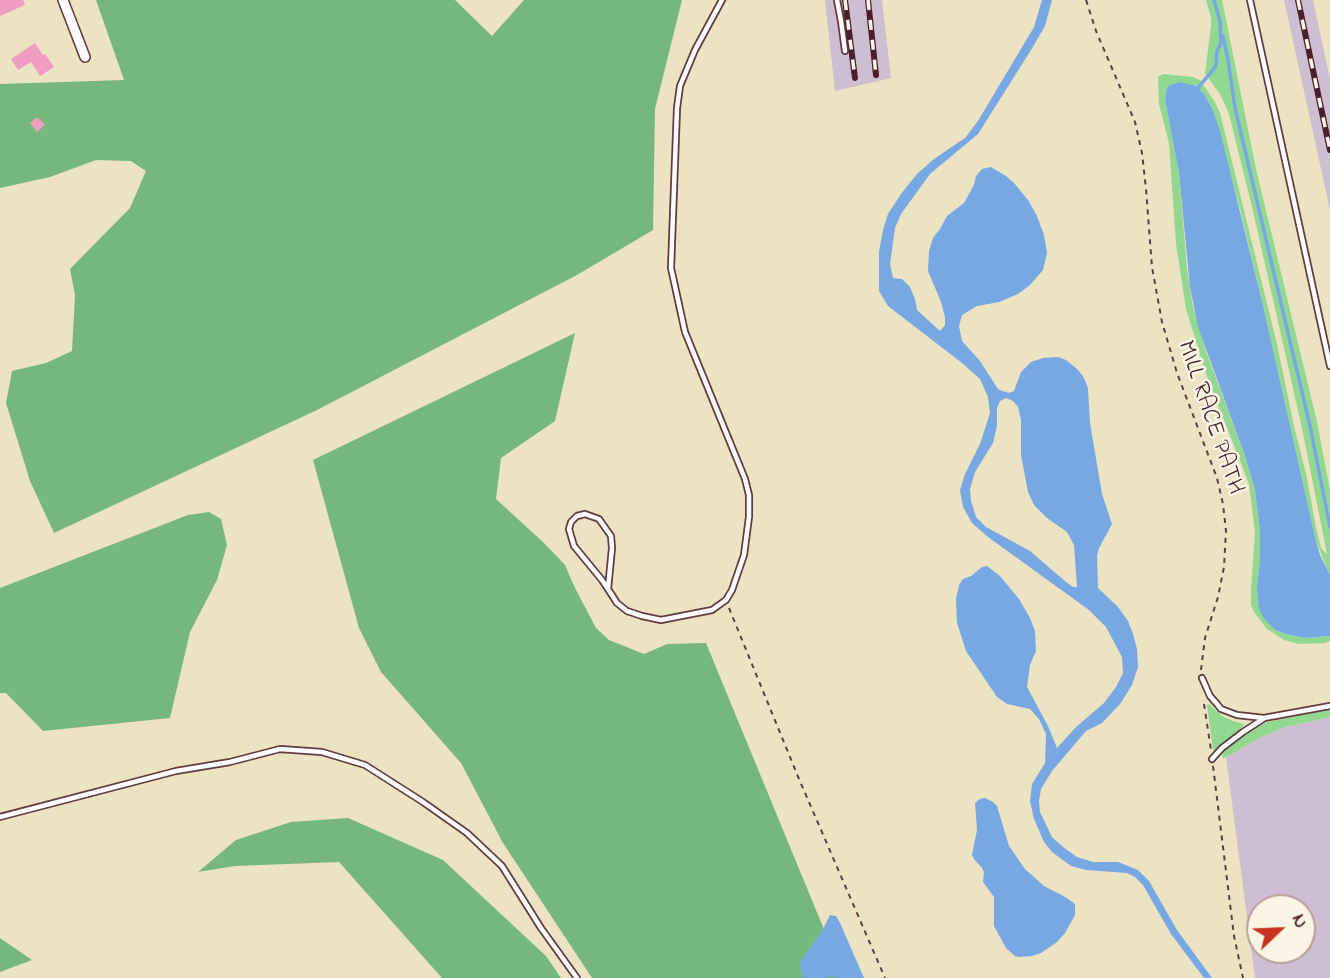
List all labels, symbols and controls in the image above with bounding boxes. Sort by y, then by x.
street label: MILL RACE PATH [1169,337,1249,499]
north arrow [1246,894,1316,964]
text: N [1284,910,1314,933]

